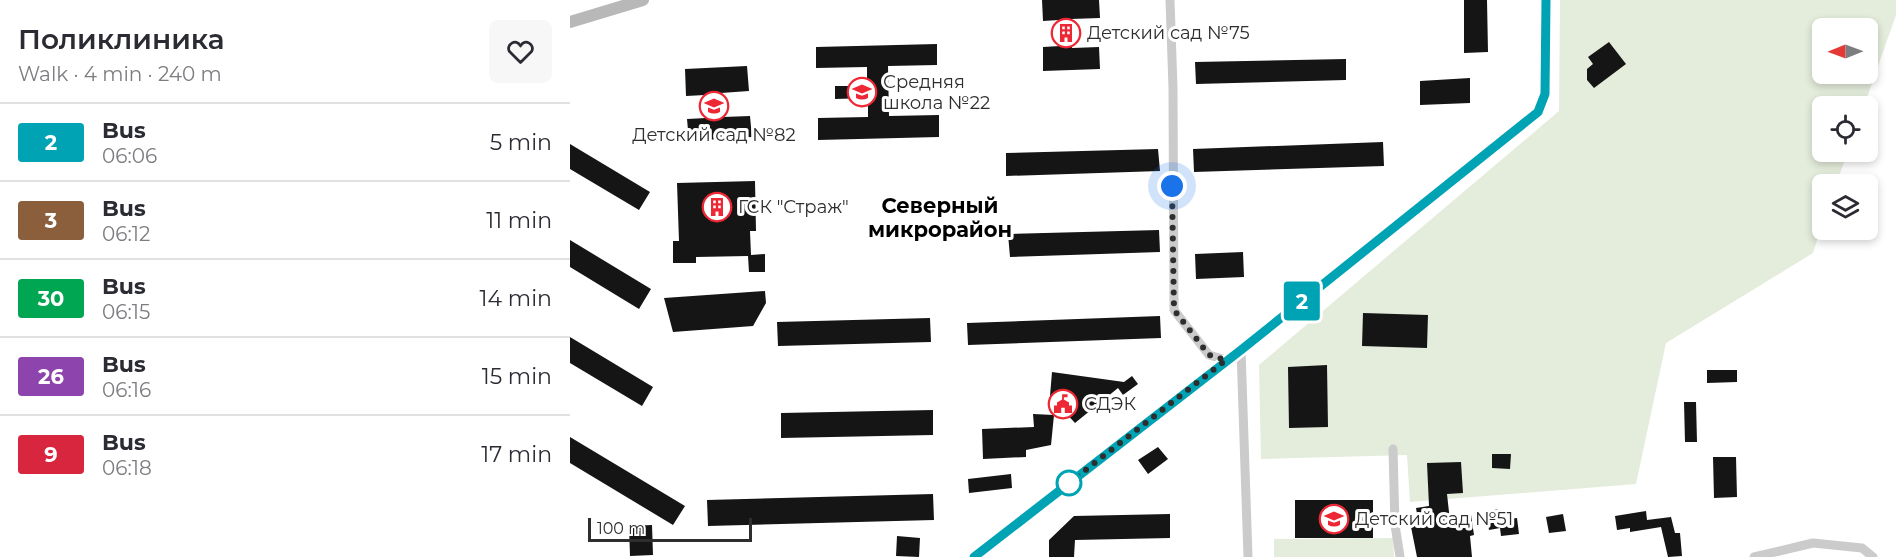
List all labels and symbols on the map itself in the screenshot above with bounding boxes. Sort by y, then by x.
building icon: Детский сад №75 [1050,17,1082,49]
north arrow [1812,18,1878,84]
place label: Детский сад №75 [1087,22,1250,44]
place label: Средняя школа №22 [883,71,990,114]
school or university icon: Средняя школа №22 [846,76,878,108]
school or university icon: Детский сад №82 [698,90,730,122]
place label: Детский сад №82 [632,124,796,146]
your location [1157,171,1187,201]
building icon: ГСК "Страж" [701,191,733,223]
district label: Северный микрорайон [868,193,1012,242]
place label: ГСК "Страж" [738,196,849,218]
line badge: 2 [1282,282,1322,320]
public building icon: СДЭК [1047,388,1079,420]
place label: СДЭК [1084,393,1137,415]
unlabelled marker [1056,470,1082,496]
school or university icon: Детский сад №51 [1318,503,1350,535]
place label: Детский сад №51 [1355,508,1513,530]
scale bar [588,515,752,542]

